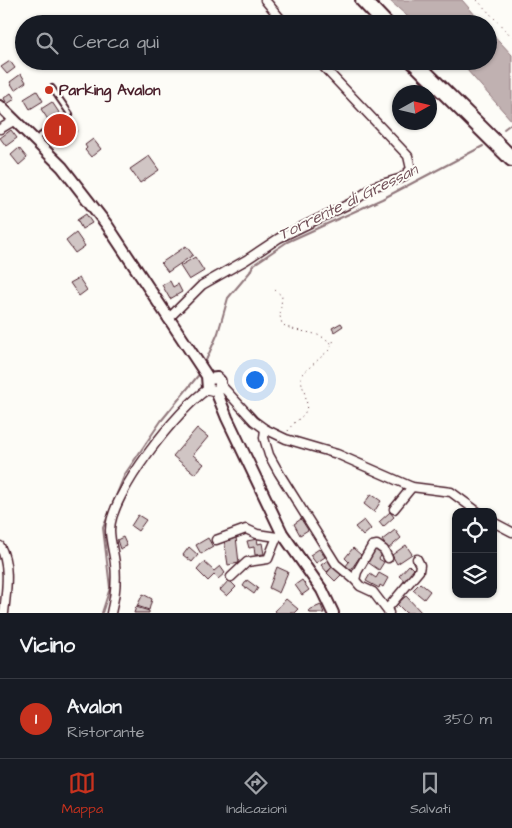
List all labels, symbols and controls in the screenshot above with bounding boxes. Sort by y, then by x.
search box [15,15,497,70]
icon: search [33,29,61,57]
text: Cerca qui [73,29,159,56]
place label: Parking Avalon [59,80,161,103]
marker: Parking Avalon [43,84,55,96]
north arrow [392,85,437,130]
pin: 1 [44,111,76,149]
water label: Torrente di Gressan [275,158,423,245]
your location [242,367,268,393]
map controls [452,508,497,598]
button: locate [452,508,497,553]
button: layers [452,553,497,598]
text: Vicino [20,631,75,660]
text: Avalon [67,694,122,721]
text: 1 [35,708,37,730]
text: 350 m [444,708,492,730]
text: Ristorante [67,721,144,743]
tab: Mappa [62,769,103,819]
tab: Indicazioni [226,769,287,819]
tab: Salvati [410,769,450,819]

